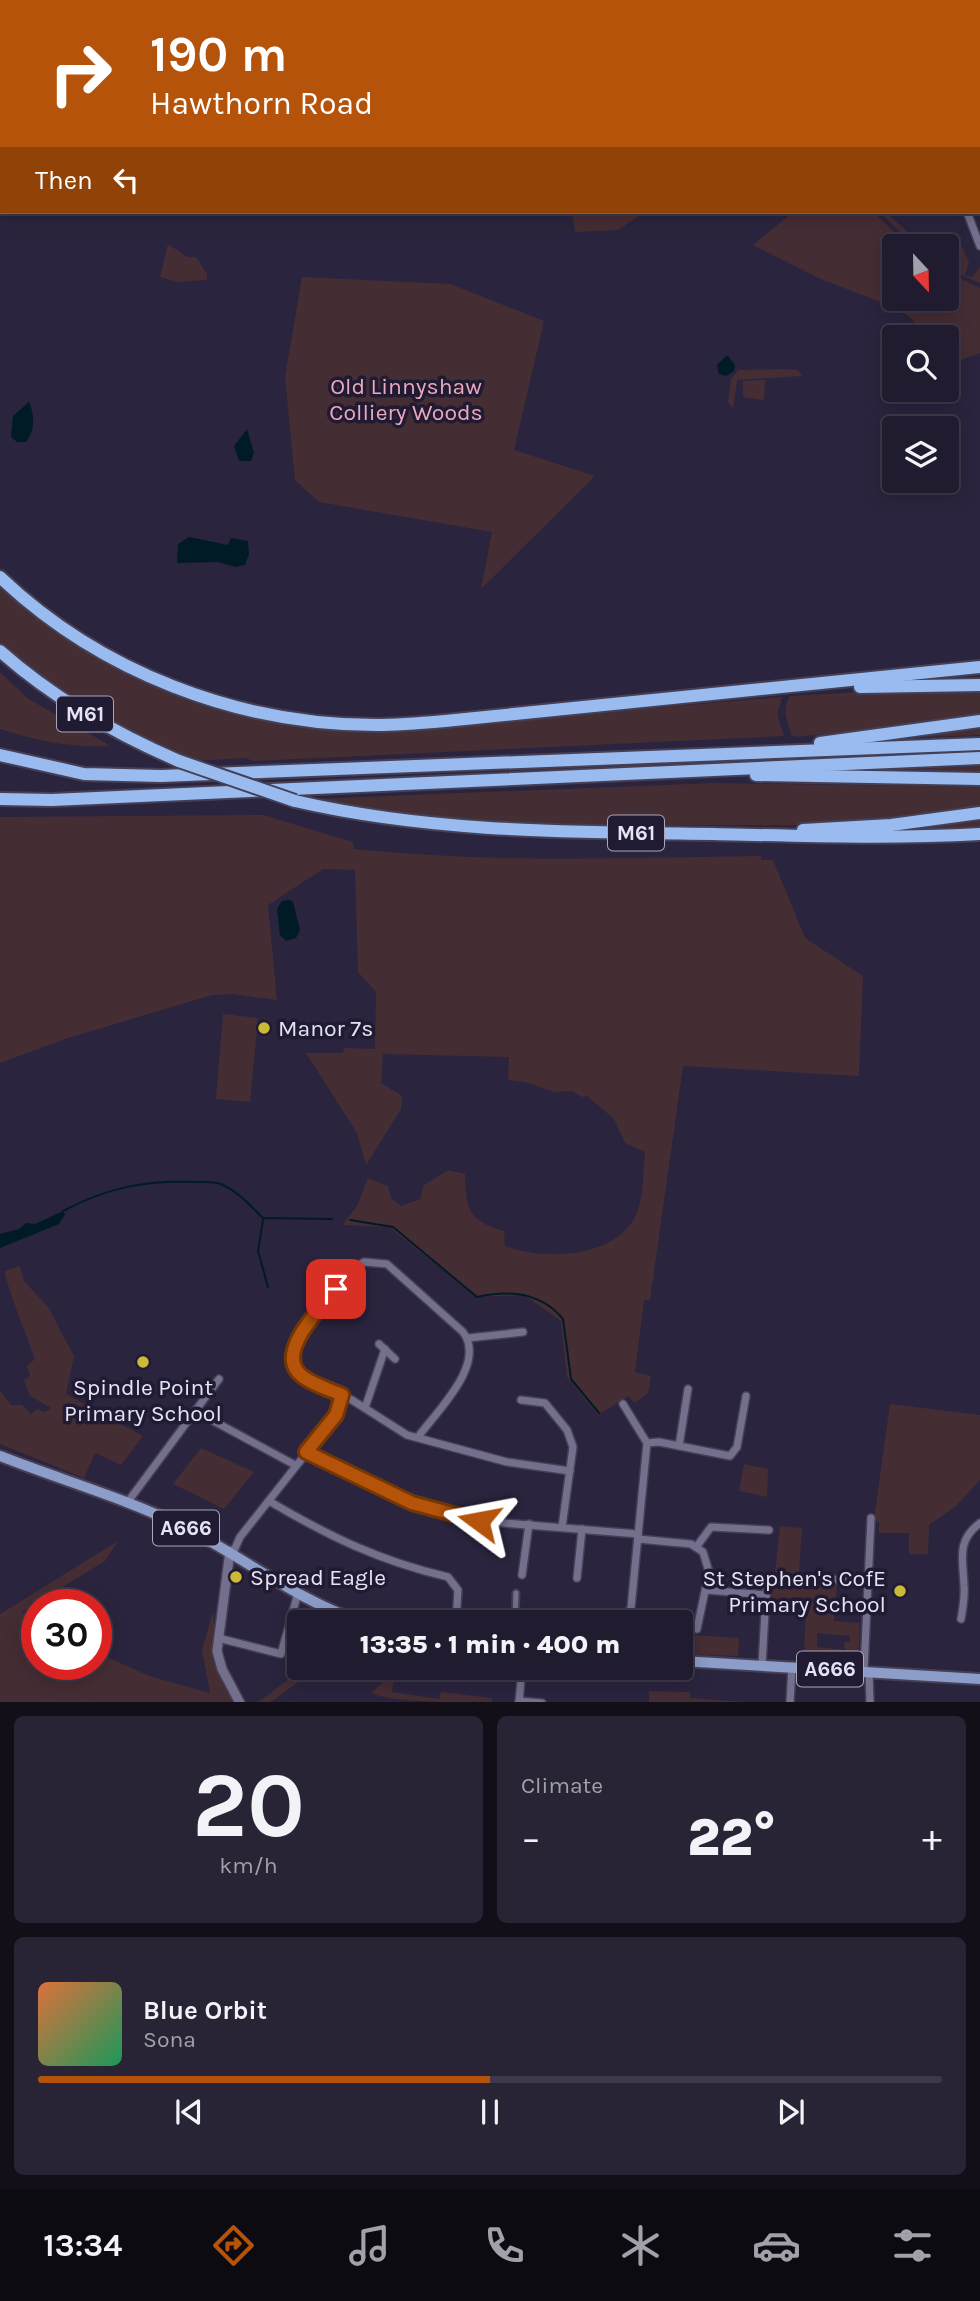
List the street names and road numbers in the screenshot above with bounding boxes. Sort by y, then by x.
road number: M61 [57,696,113,732]
road number: M61 [608,816,664,850]
road number: A666 [153,1510,219,1546]
road number: A666 [797,1652,863,1686]

